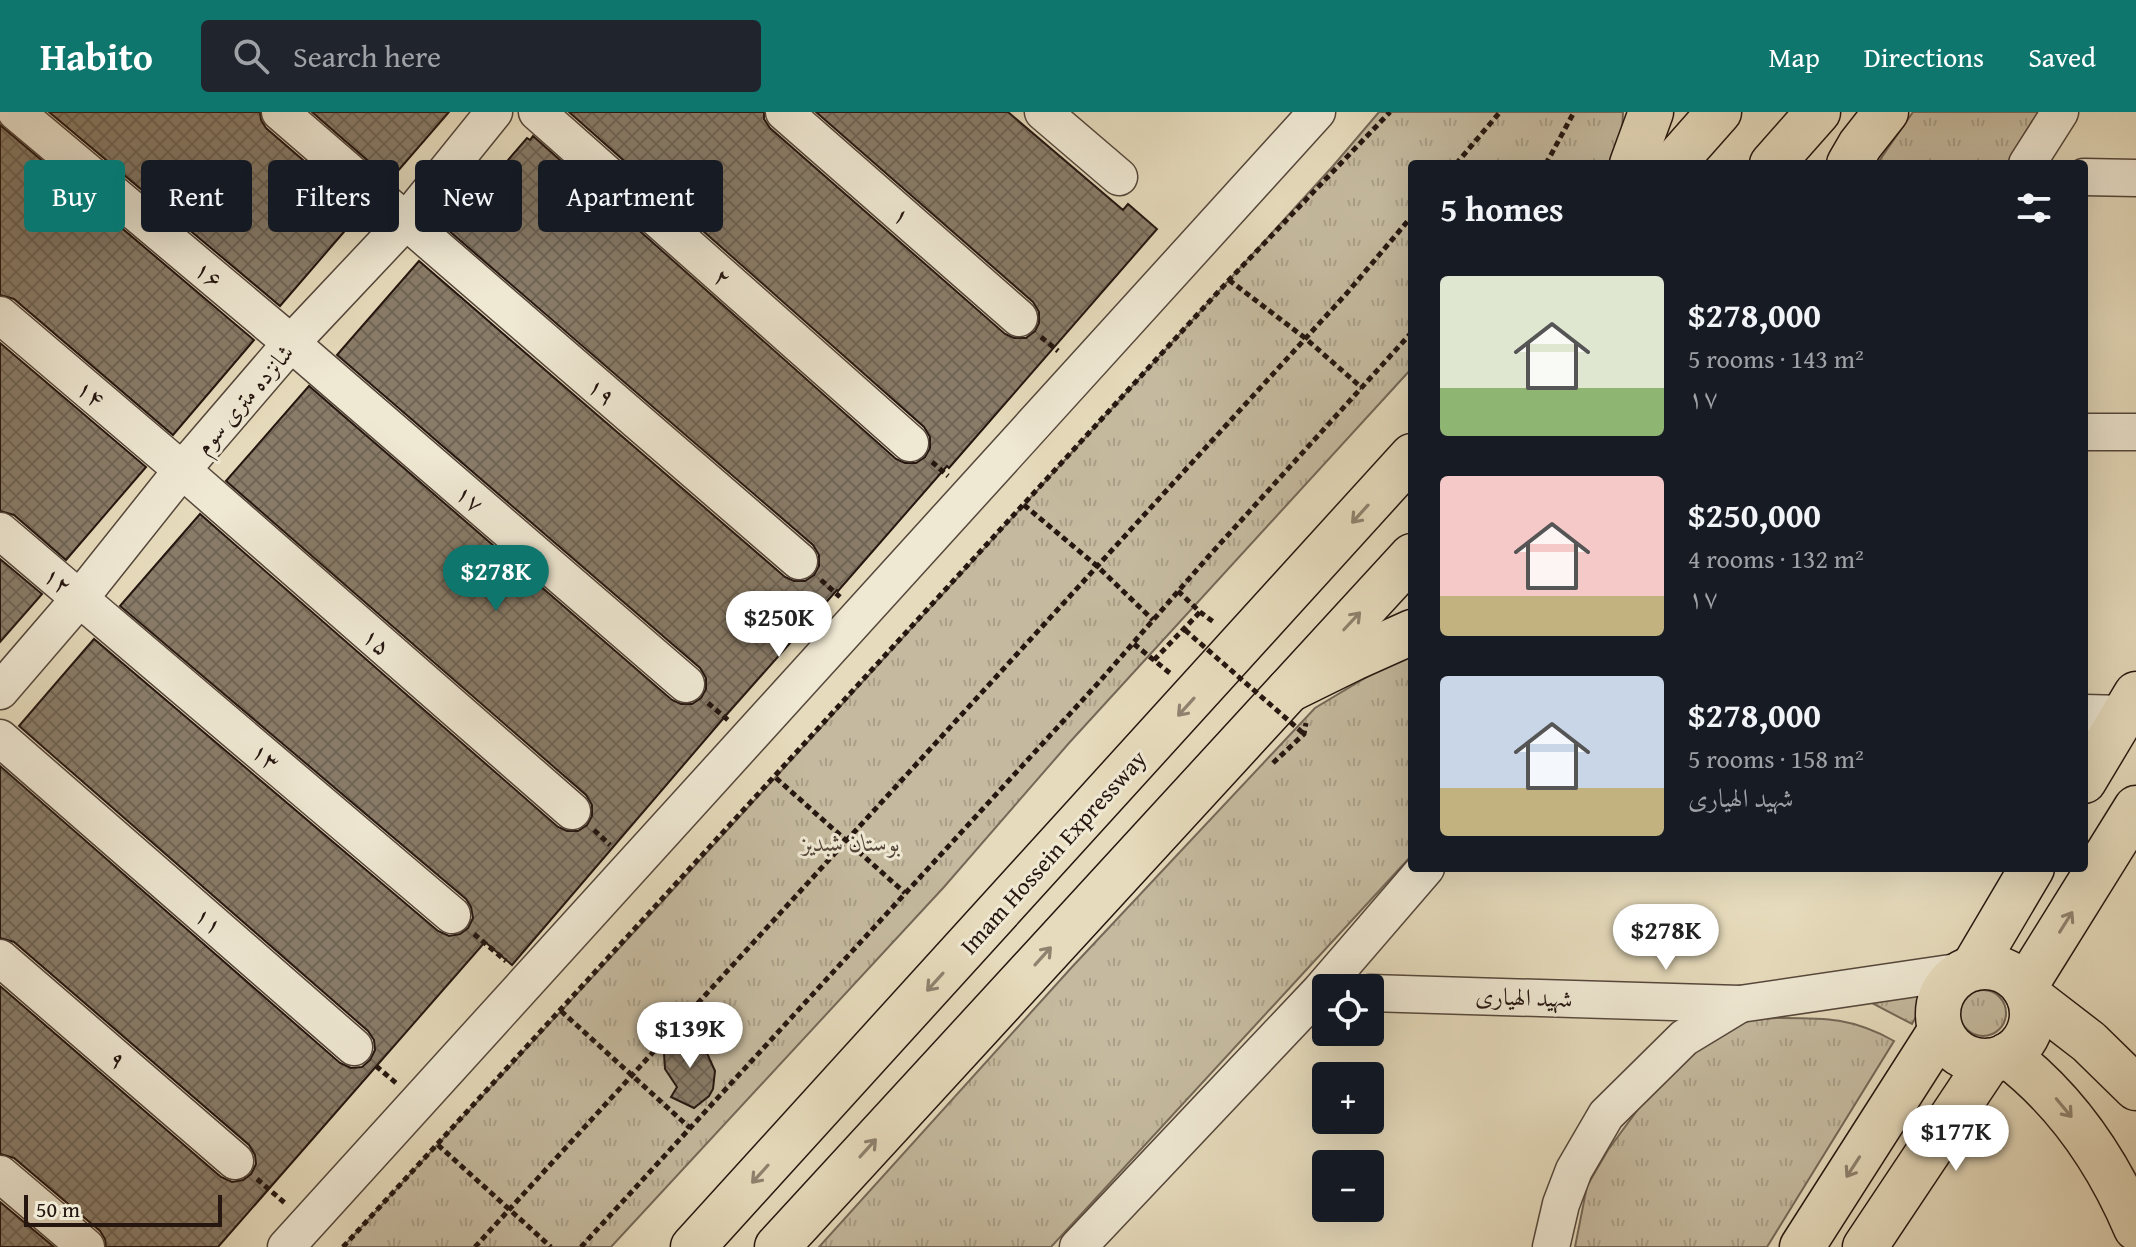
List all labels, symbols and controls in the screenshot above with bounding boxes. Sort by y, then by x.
search box [201,20,761,92]
text: Habito [40,28,153,84]
icon: search [229,34,273,78]
text: Search here [293,34,441,78]
text: Map [1768,36,1820,77]
text: Directions [1864,36,1984,77]
text: Saved [2028,36,2096,77]
chip: Buy [24,160,125,232]
chip: Rent [141,160,252,232]
chip: Filters [268,160,399,232]
chip: New [415,160,522,232]
chip: Apartment [538,160,723,232]
text: 5 homes [1440,184,1564,233]
icon: filters [2012,186,2056,230]
street label: ۱ [885,197,919,233]
street label: ۱۶ [187,252,231,296]
street label: ۲ [706,259,740,295]
text: $278,000 [1688,290,1821,339]
icon: home [1504,308,1600,404]
street label: شانزده متری سوم [186,336,305,464]
text: 5 rooms · 143 m² [1688,339,1864,378]
street label: ۱۹ [580,369,624,413]
street label: ۱۴ [69,371,113,415]
text: ۱۷ [1688,378,1718,417]
street label: ۱۷ [448,476,492,520]
text: $250,000 [1688,490,1821,539]
one-way arrow [1351,503,1370,524]
icon: home [1504,508,1600,604]
text: 4 rooms · 132 m² [1688,539,1864,578]
pin: $278K [440,545,552,613]
text: $278K [461,551,531,590]
street label: ۱۲ [36,558,80,602]
text: ۱۷ [1688,578,1718,617]
pin: $250K [723,591,835,659]
text: $250K [744,597,814,636]
one-way arrow [1342,611,1361,631]
street label: ۱۵ [355,619,399,663]
text: $278,000 [1688,690,1821,739]
one-way arrow [1177,696,1195,716]
icon: home [1504,708,1600,804]
street label: ۱۳ [244,734,288,778]
text: 5 rooms · 158 m² [1688,739,1864,778]
street label: Imam Hossein Expressway [952,742,1154,962]
text: شهید الهیاری [1688,778,1794,817]
park label: بوستان شبدیز [800,825,901,860]
street label: ۱۱ [187,898,231,942]
pin: $278K [1610,904,1722,972]
text: $278K [1631,910,1701,949]
one-way arrow [2058,911,2074,934]
one-way arrow [1034,947,1052,967]
one-way arrow [926,971,944,991]
map controls [1312,974,1384,1222]
button: locate [1312,974,1384,1046]
street label: شهید الهیاری [1475,978,1573,1016]
pin: $139K [634,1002,746,1070]
text: $139K [655,1008,725,1047]
street label: ۹ [101,1041,135,1077]
button: + [1312,1062,1384,1134]
one-way arrow [2055,1098,2073,1118]
pin: $177K [1900,1105,2012,1173]
text: $177K [1921,1111,1991,1150]
one-way arrow [858,1139,876,1159]
button: − [1312,1150,1384,1222]
one-way arrow [1845,1155,1861,1178]
one-way arrow [750,1164,769,1184]
scale bar [24,1191,222,1227]
text: 50 m [36,1193,80,1225]

